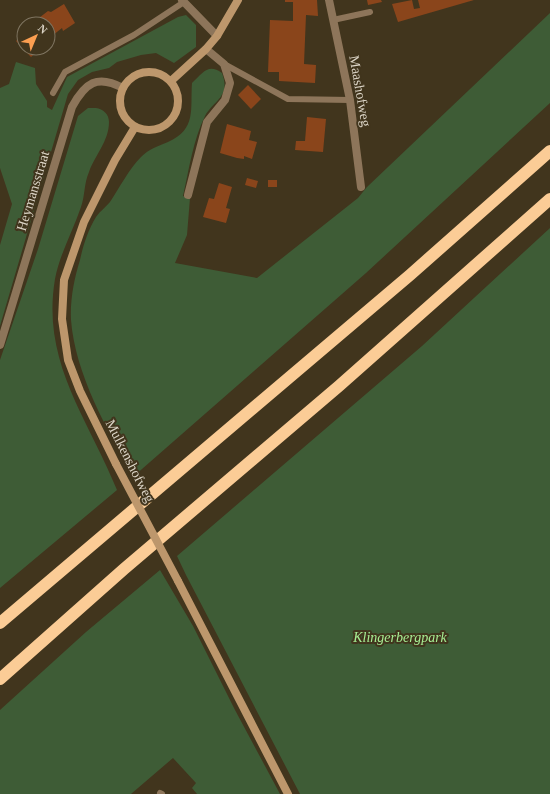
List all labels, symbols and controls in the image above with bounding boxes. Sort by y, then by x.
north arrow [16,16,56,56]
text: N [36,22,50,36]
street label: Maashofweg [346,54,374,128]
street label: Heymansstraat [14,149,52,233]
street label: Mulkenshofweg [103,417,157,505]
park label: Klingerbergpark [352,630,448,645]

